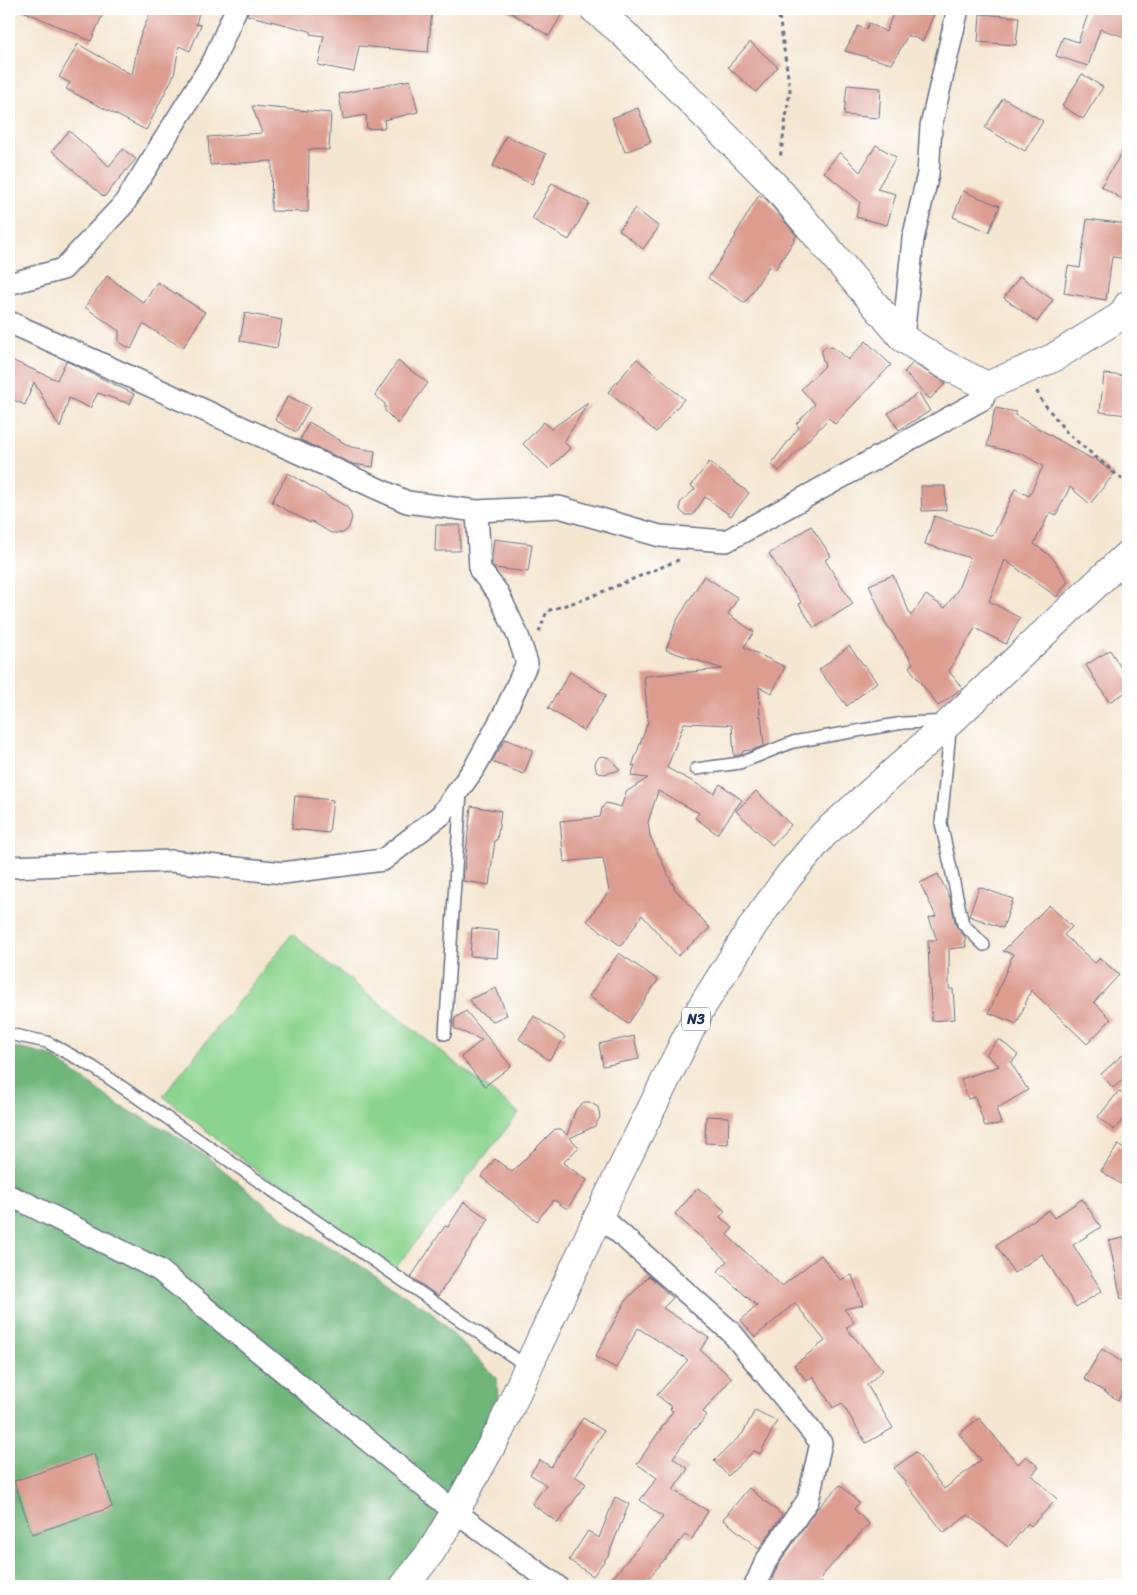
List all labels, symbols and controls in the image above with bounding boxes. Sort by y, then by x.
road number: N3 [682,1008,710,1030]

